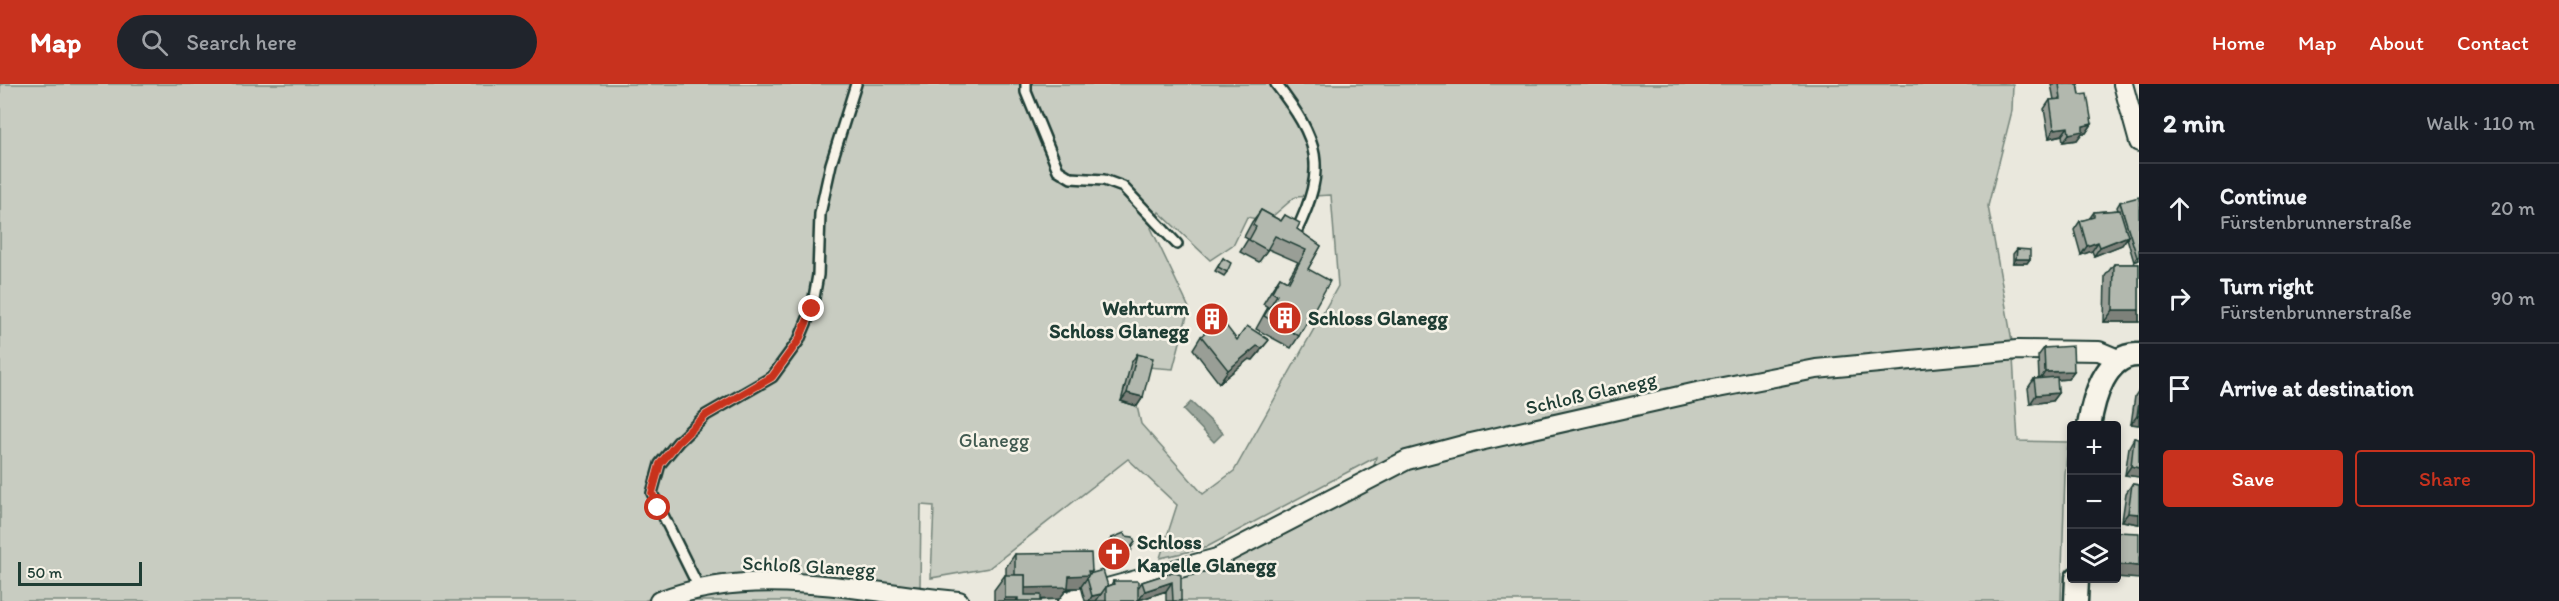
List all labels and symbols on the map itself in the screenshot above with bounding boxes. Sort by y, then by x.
route end [798,295,824,321]
place label: Wehrturm Schloss Glanegg [1049,296,1190,344]
building icon: Schloss Glanegg [1267,300,1303,336]
building icon: Wehrturm Schloss Glanegg [1194,301,1230,337]
place label: Schloss Glanegg [1308,306,1448,331]
street label: Schloß Glanegg [1523,366,1660,420]
park label: Glanegg [959,428,1030,452]
route start [644,494,670,520]
place label: Schloss Kapelle Glanegg [1137,530,1277,578]
church icon: Schloss Kapelle Glanegg [1096,536,1132,572]
street label: Schloß Glanegg [742,551,877,582]
scale bar [18,559,142,586]

